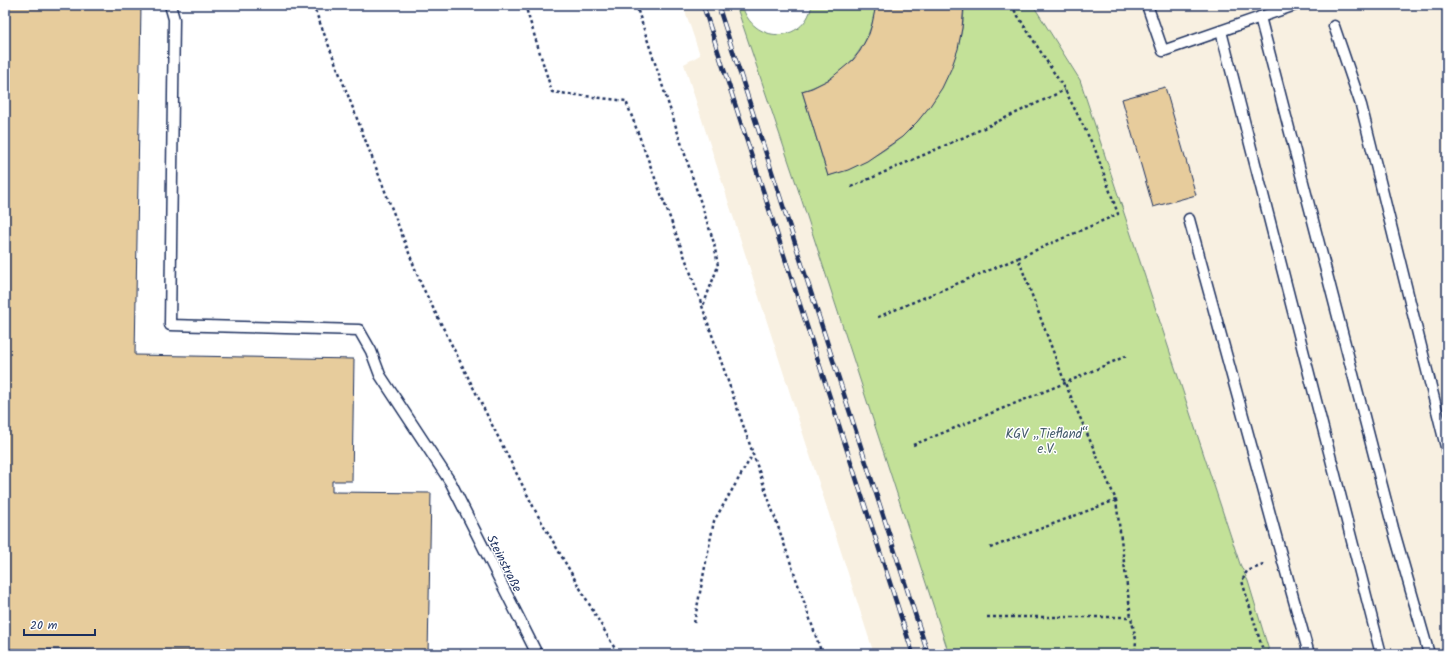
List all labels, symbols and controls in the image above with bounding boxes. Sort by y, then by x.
park label: KGV „Tiefland“ e.V. [1006,424,1088,460]
street label: Steinstraße [480,531,527,596]
scale bar [24,611,95,637]
text: 20 m [30,616,58,635]

